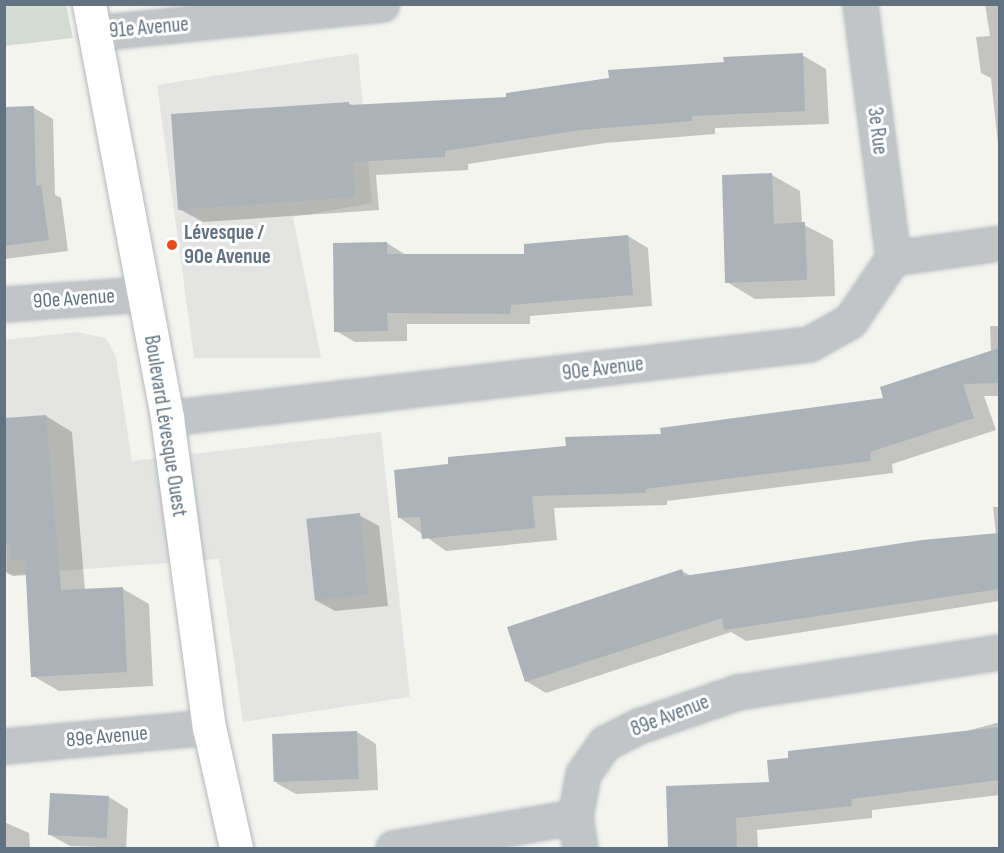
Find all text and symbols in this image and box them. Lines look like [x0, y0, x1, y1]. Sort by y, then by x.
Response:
street label: 91e Avenue [108, 12, 190, 44]
street label: 3e Rue [862, 106, 892, 156]
place label: Lévesque / 90e Avenue [184, 220, 271, 270]
marker: Lévesque / 90e Avenue [165, 238, 179, 252]
street label: 90e Avenue [32, 284, 116, 314]
street label: Boulevard Lévesque Ouest [138, 334, 192, 518]
street label: 90e Avenue [561, 352, 645, 386]
street label: 89e Avenue [627, 690, 713, 742]
street label: 89e Avenue [65, 721, 149, 753]

